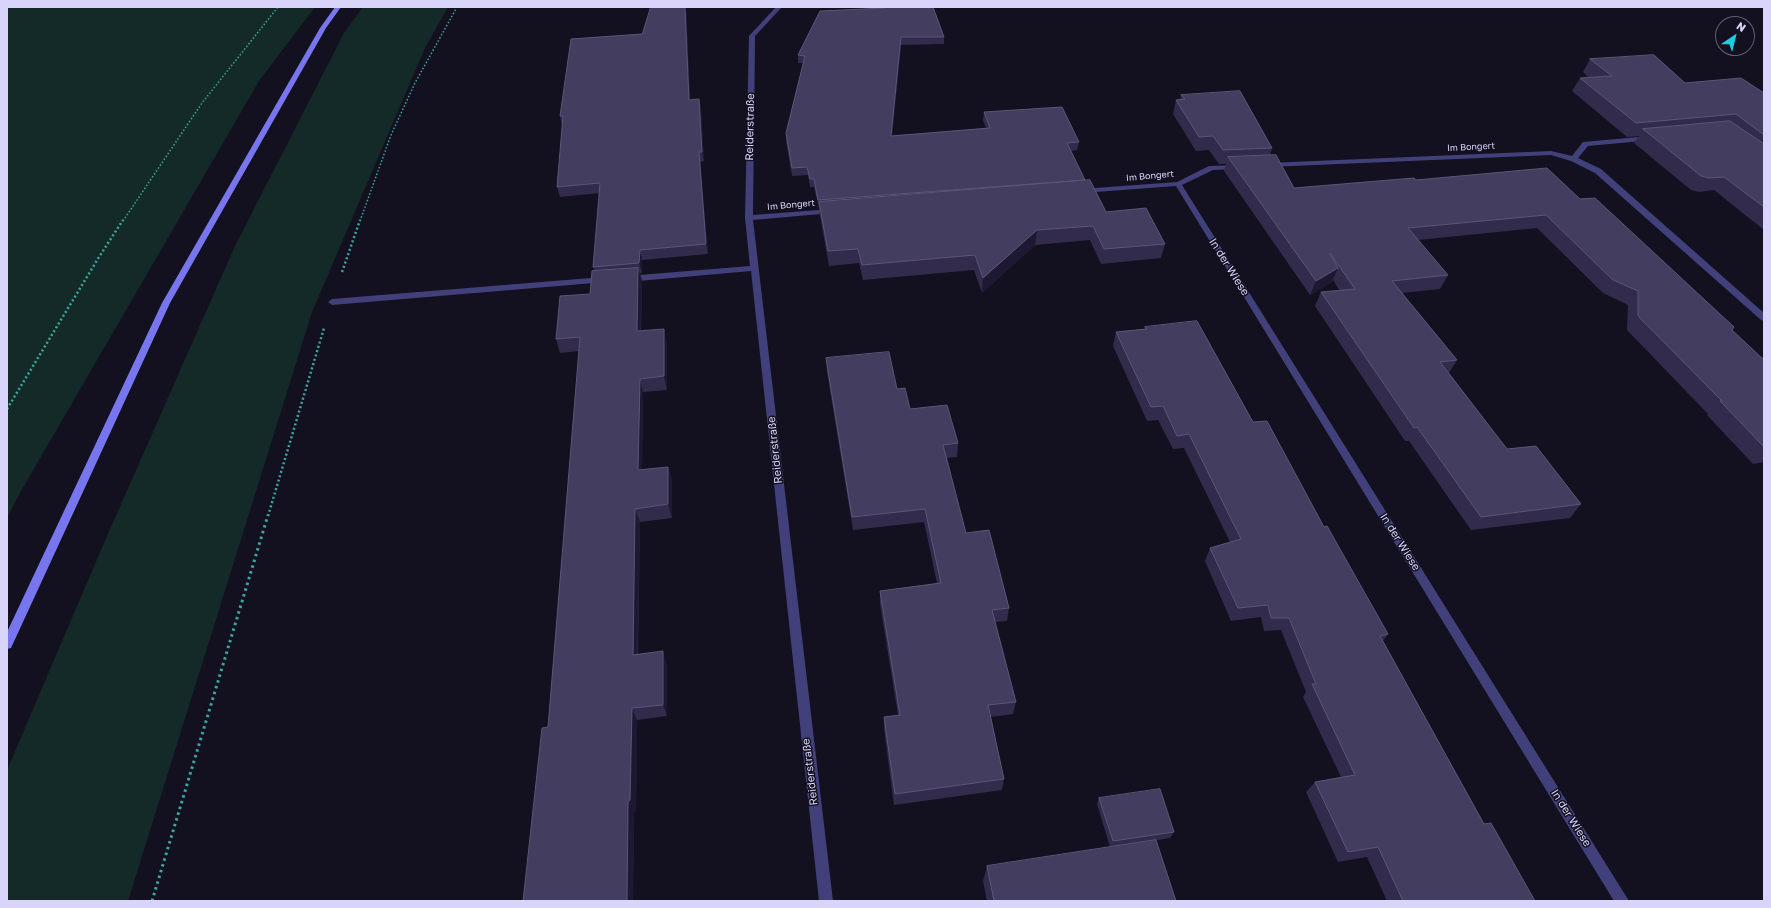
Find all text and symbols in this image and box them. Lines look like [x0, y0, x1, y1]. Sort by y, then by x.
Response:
north arrow [1715, 16, 1755, 56]
text: N [1734, 19, 1749, 34]
street label: Reiderstraße [743, 93, 757, 161]
street label: Im Bongert [1447, 140, 1495, 154]
street label: Im Bongert [1126, 169, 1174, 183]
street label: Im Bongert [767, 198, 815, 212]
street label: In der Wiese [1206, 236, 1252, 298]
street label: Reiderstraße [765, 416, 785, 484]
street label: In der Wiese [1377, 511, 1423, 573]
street label: Reiderstraße [799, 738, 821, 806]
street label: In der Wiese [1548, 787, 1594, 849]

